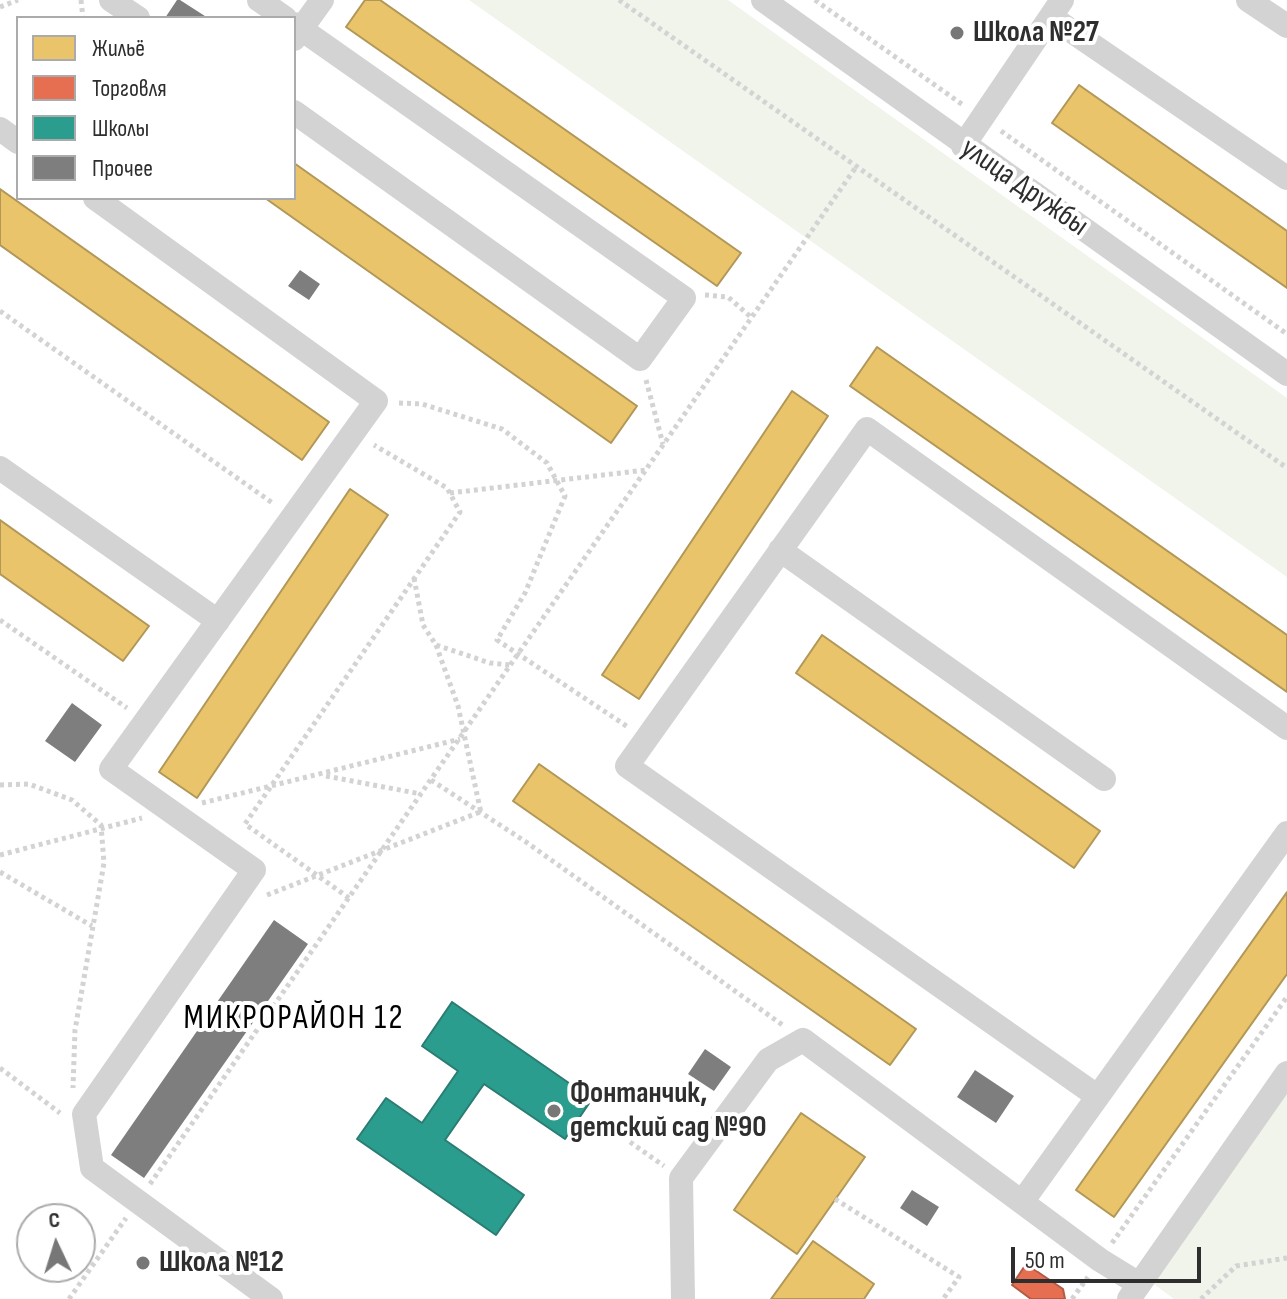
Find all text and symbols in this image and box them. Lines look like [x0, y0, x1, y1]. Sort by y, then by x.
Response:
place label: Школа №27 [973, 15, 1099, 51]
legend [16, 16, 296, 200]
marker: Школа №27 [948, 24, 966, 42]
text: Жильё [92, 34, 145, 63]
text: Торговля [92, 74, 167, 103]
text: Школы [92, 114, 149, 143]
street label: улица Дружбы [953, 131, 1095, 245]
text: Прочее [92, 154, 153, 183]
district label: МИКРОРАЙОН 12 [184, 999, 404, 1039]
place label: Фонтанчик, детский сад №90 [570, 1076, 766, 1146]
marker: Фонтанчик, детский сад №90 [545, 1102, 563, 1120]
north arrow [16, 1203, 96, 1283]
text: С [48, 1207, 61, 1234]
scale bar [1015, 1231, 1205, 1281]
place label: Школа №12 [159, 1245, 284, 1281]
text: 50 m [1025, 1246, 1065, 1275]
marker: Школа №12 [134, 1254, 152, 1272]

